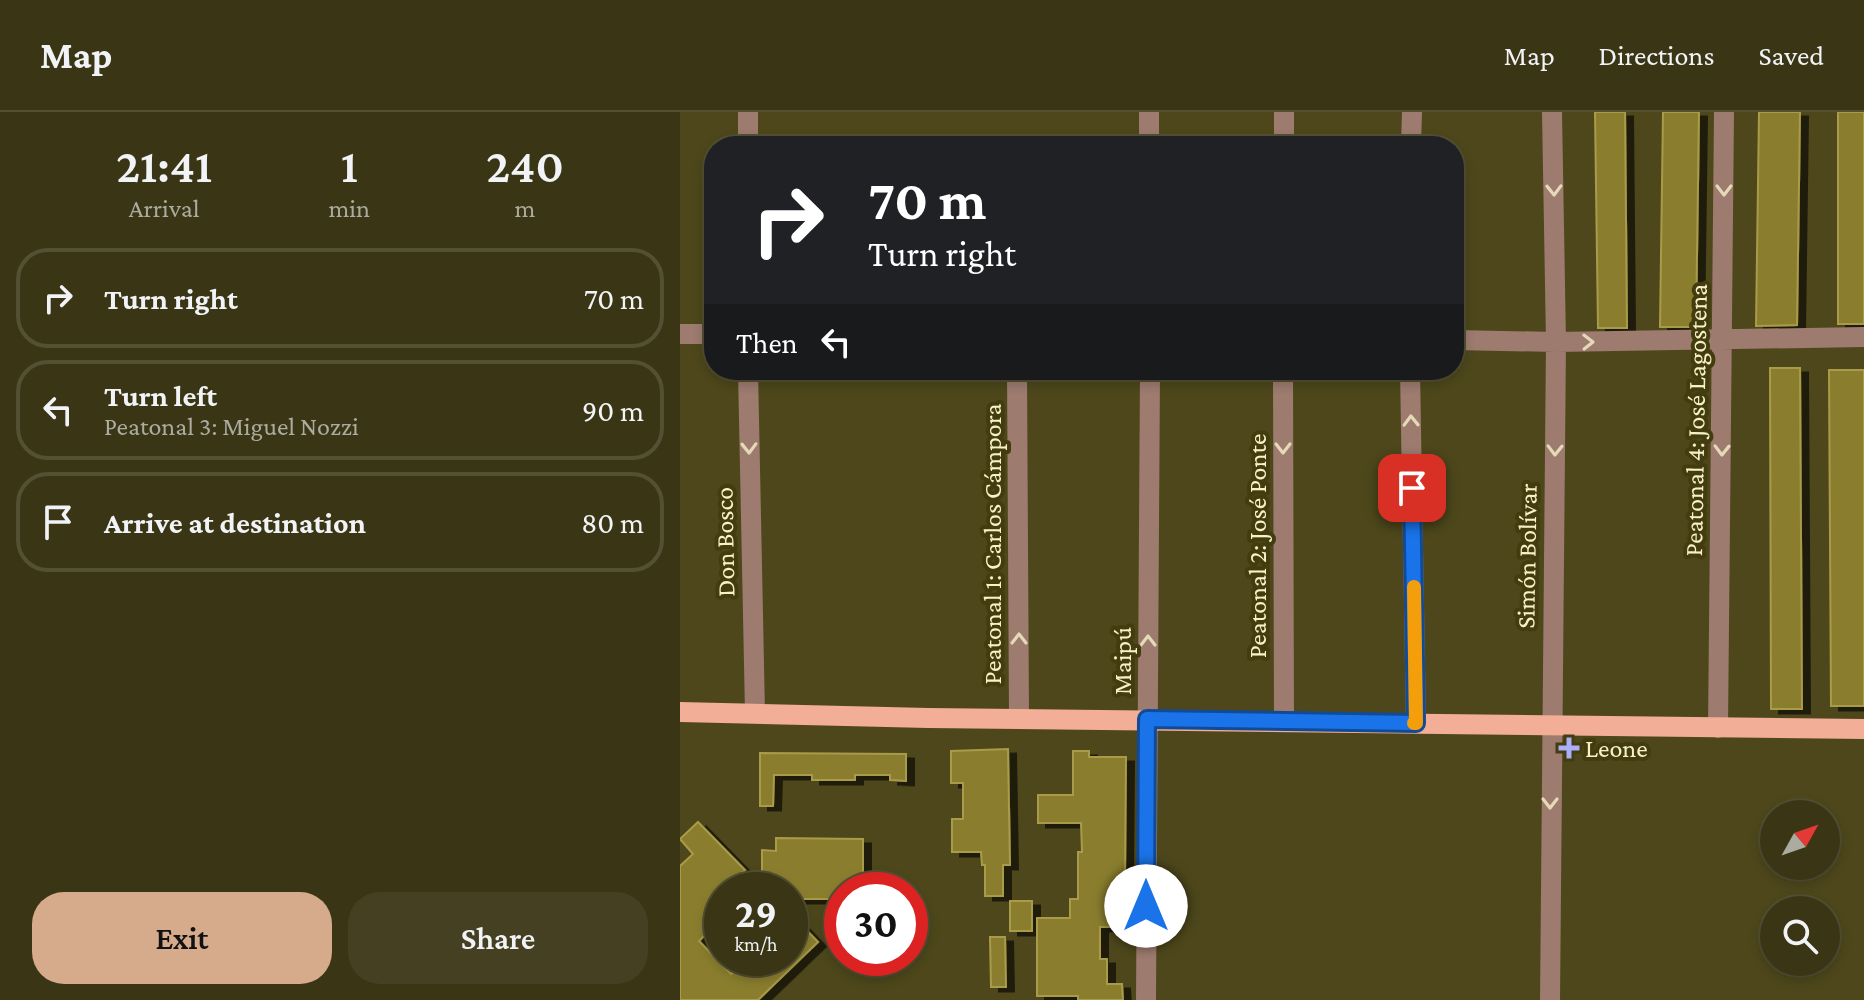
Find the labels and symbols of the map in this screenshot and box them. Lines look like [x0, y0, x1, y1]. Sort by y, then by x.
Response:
one-way arrow [1545, 184, 1562, 197]
one-way arrow [1715, 184, 1733, 197]
street label: Peatonal 4: José Lagostena [1679, 283, 1713, 557]
one-way arrow [1582, 333, 1595, 350]
street label: Peatonal 1: Carlos Cámpora [978, 403, 1007, 685]
one-way arrow [1402, 414, 1420, 427]
street label: Peatonal 2: José Ponte [1243, 434, 1272, 658]
one-way arrow [740, 442, 758, 455]
one-way arrow [1274, 442, 1292, 455]
one-way arrow [1546, 444, 1563, 457]
one-way arrow [1713, 444, 1730, 457]
pin [1378, 454, 1446, 522]
street label: Simón Bolívar [1511, 483, 1543, 629]
street label: Don Bosco [710, 487, 740, 597]
street label: Maipú [1108, 627, 1137, 695]
one-way arrow [1010, 632, 1027, 645]
one-way arrow [1139, 634, 1157, 647]
place label: Leone [1585, 734, 1648, 763]
marker: Leone [1560, 739, 1578, 757]
one-way arrow [1542, 797, 1559, 810]
north arrow [1760, 800, 1840, 880]
position arrow [1104, 864, 1188, 948]
speed limit sign: 30 [824, 872, 928, 976]

